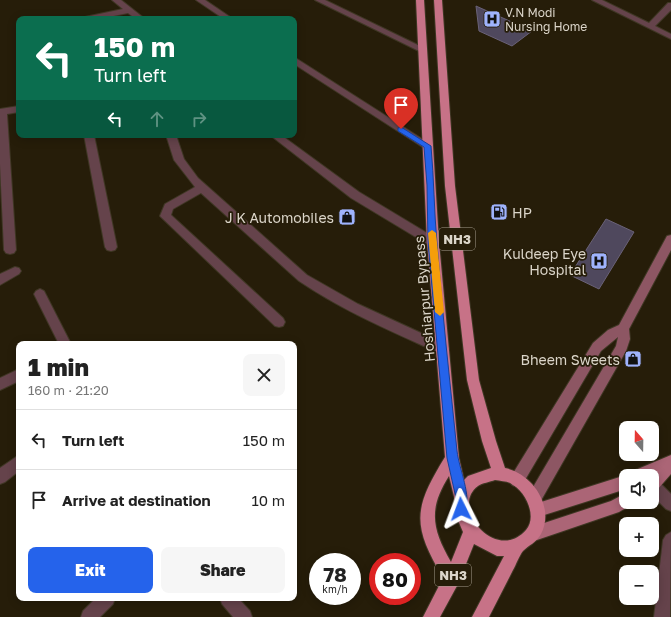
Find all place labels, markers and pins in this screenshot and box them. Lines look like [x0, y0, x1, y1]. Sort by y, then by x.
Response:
place label: V.N Modi Nursing Home [505, 5, 587, 34]
hospital icon: V.N Modi Nursing Home [482, 9, 502, 29]
pin [384, 88, 418, 129]
fuel station icon: HP [489, 202, 509, 222]
place label: HP [512, 204, 532, 221]
shop icon: J K Automobiles [337, 207, 357, 227]
place label: J K Automobiles [225, 209, 334, 226]
place label: Kuldeep Eye Hospital [503, 245, 586, 278]
hospital icon: Kuldeep Eye Hospital [589, 251, 609, 271]
shop icon: Bheem Sweets [623, 349, 643, 369]
place label: Bheem Sweets [521, 351, 620, 368]

